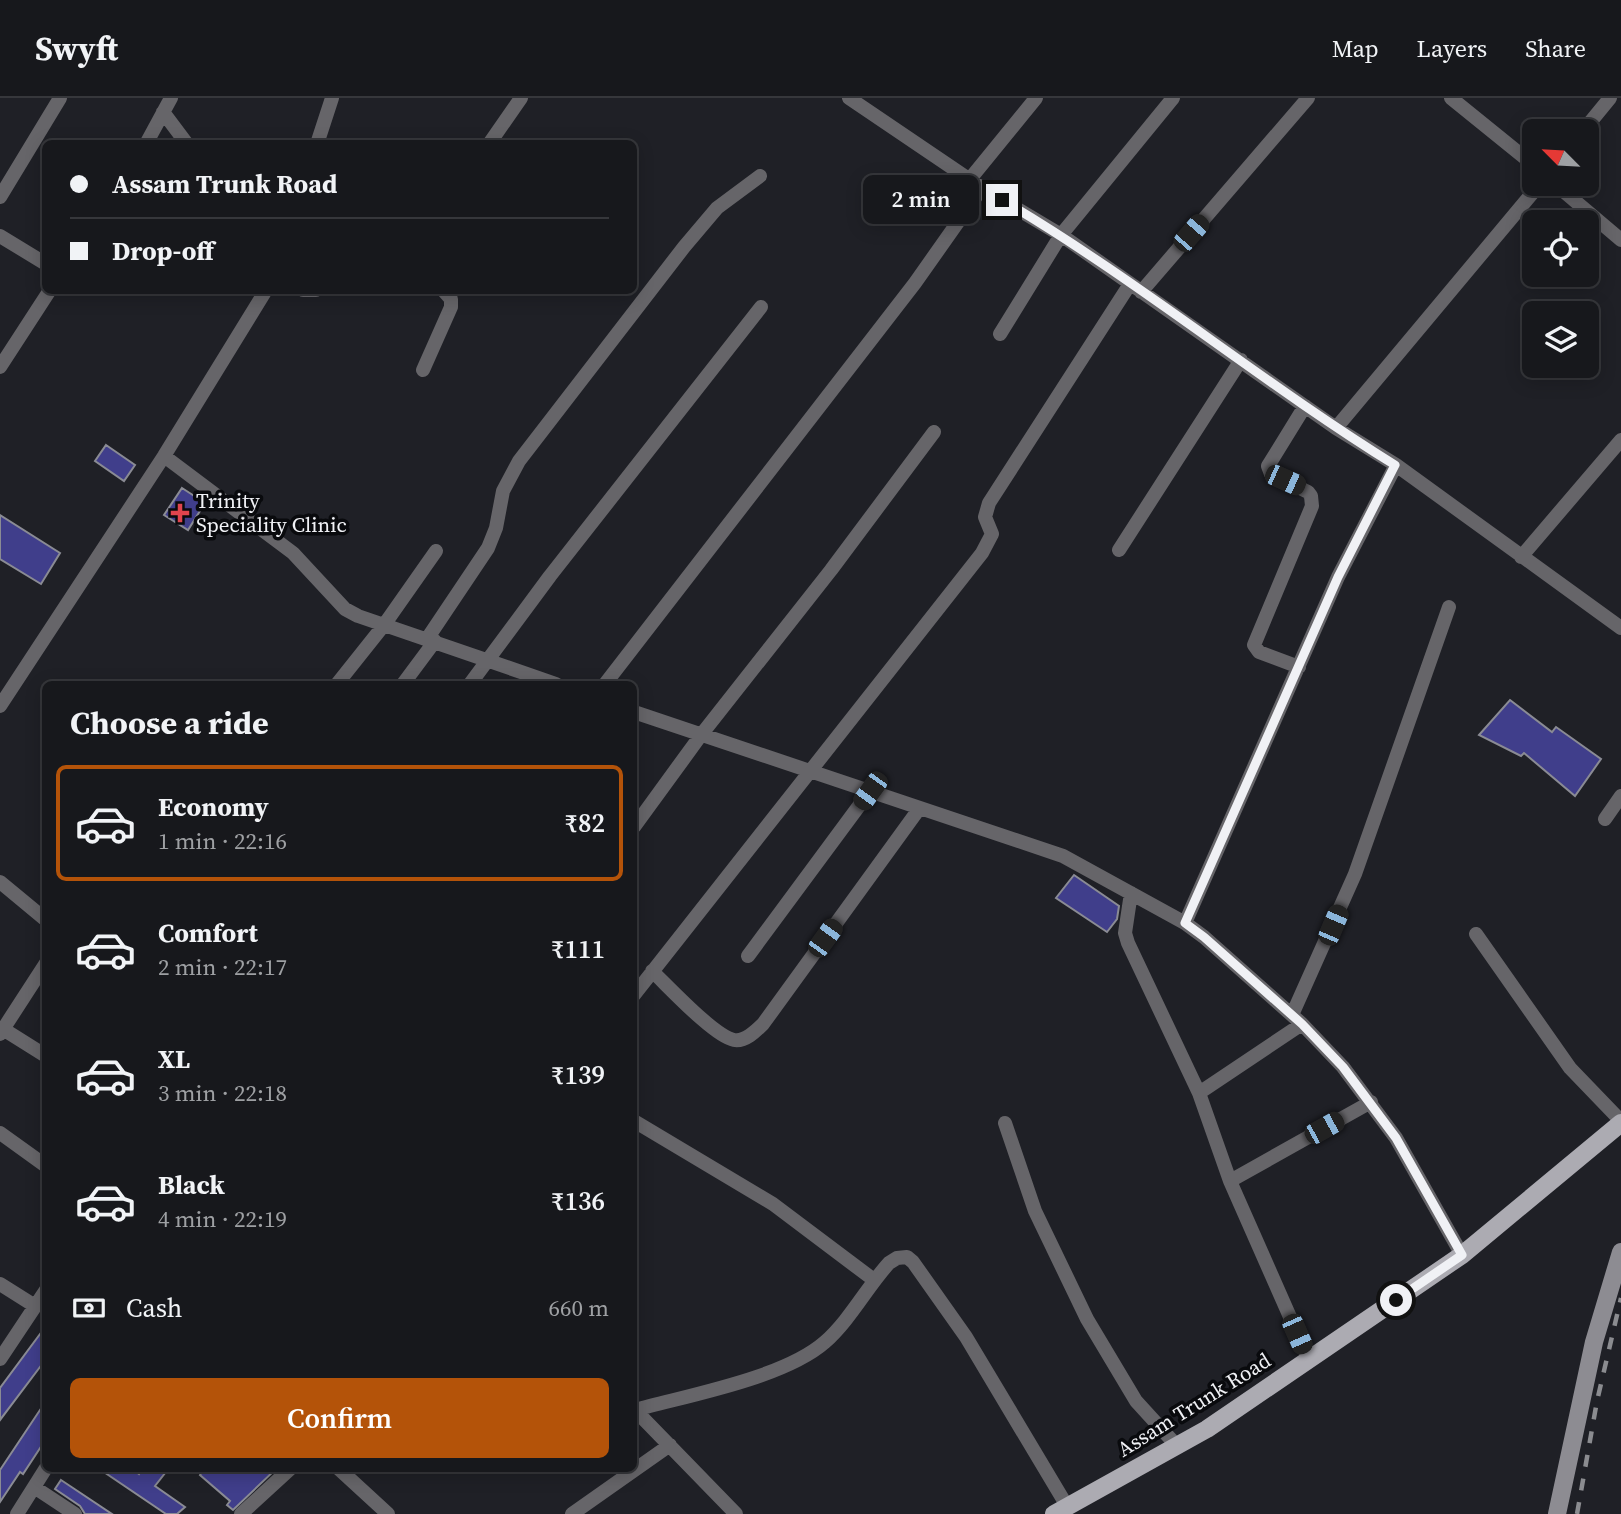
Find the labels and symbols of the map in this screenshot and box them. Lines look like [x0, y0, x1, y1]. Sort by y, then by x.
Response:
north arrow [1522, 119, 1600, 196]
callout: 2 min [862, 176, 978, 224]
route end [986, 184, 1018, 216]
car [1170, 210, 1213, 256]
car [1262, 462, 1309, 498]
place label: Trinity Speciality Clinic [196, 486, 347, 539]
marker: Trinity Speciality Clinic [170, 503, 190, 523]
car [850, 768, 891, 814]
car [1316, 902, 1351, 948]
car [805, 915, 846, 961]
car [1301, 1109, 1348, 1147]
route start [1380, 1284, 1412, 1316]
car [1279, 1311, 1316, 1357]
street label: Assam Trunk Road [1111, 1346, 1276, 1464]

